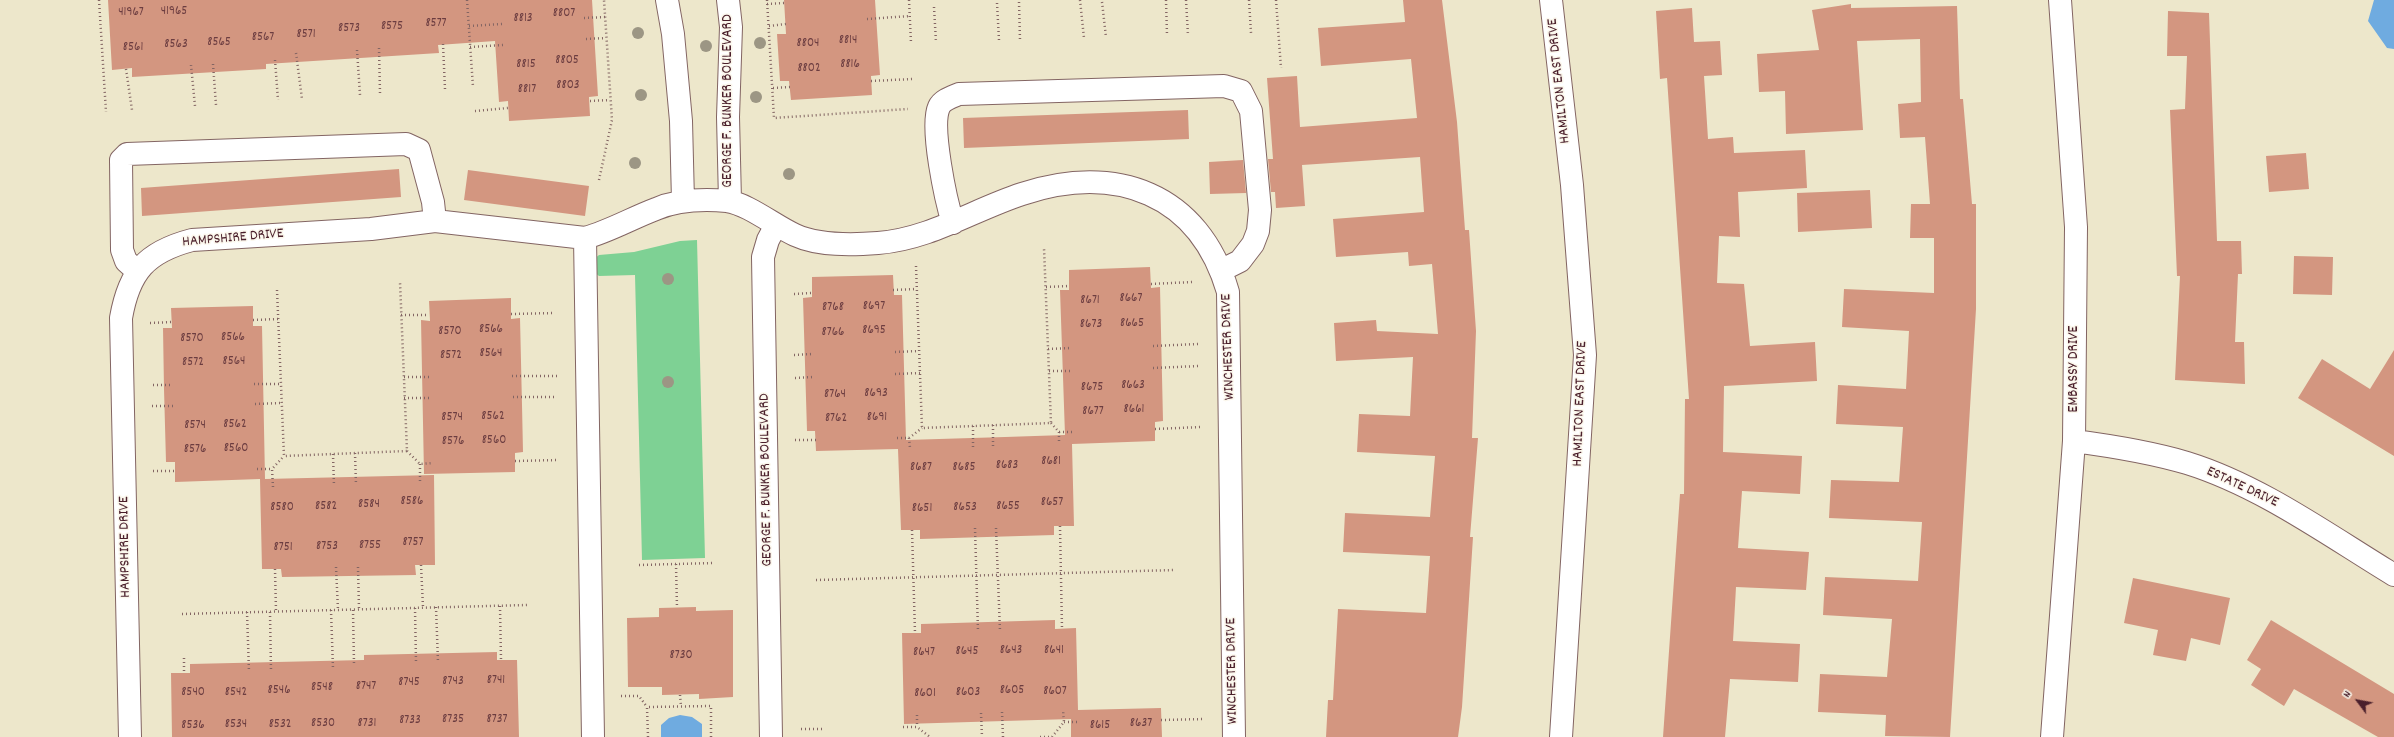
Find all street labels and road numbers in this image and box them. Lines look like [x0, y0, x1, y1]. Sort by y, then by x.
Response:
street label: GEORGE F. BUNKER BOULEVARD [720, 14, 738, 188]
street label: HAMILTON EAST DRIVE [1544, 18, 1576, 144]
street label: HAMPSHIRE DRIVE [182, 226, 284, 252]
street label: WINCHESTER DRIVE [1218, 293, 1240, 401]
street label: EMBASSY DRIVE [2066, 326, 2084, 412]
street label: HAMILTON EAST DRIVE [1570, 341, 1592, 467]
street label: GEORGE F. BUNKER BOULEVARD [756, 393, 778, 567]
street label: ESTATE DRIVE [2203, 463, 2281, 513]
street label: HAMPSHIRE DRIVE [116, 496, 136, 598]
street label: WINCHESTER DRIVE [1223, 618, 1243, 724]

